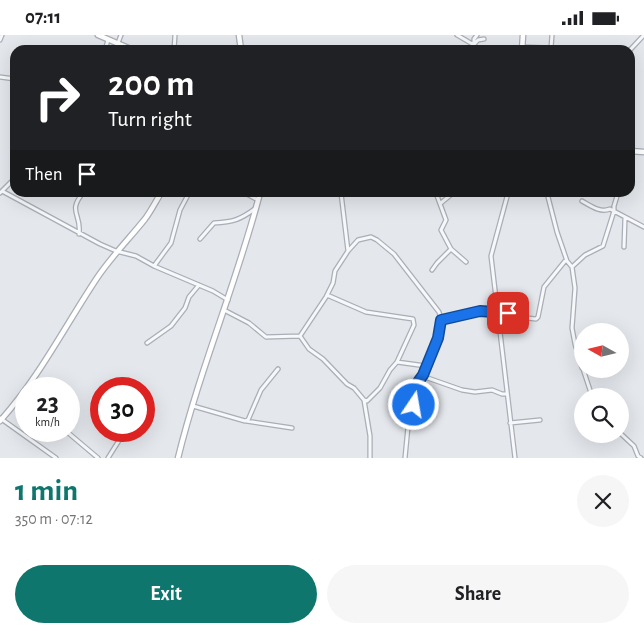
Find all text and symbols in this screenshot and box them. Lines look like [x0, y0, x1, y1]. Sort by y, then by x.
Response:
text: 07:11 [25, 8, 61, 27]
icon: right [25, 65, 90, 130]
text: 200 m [108, 67, 195, 102]
text: Turn right [108, 108, 192, 130]
icon: arrive [73, 160, 101, 188]
text: Then [25, 165, 63, 184]
pin [487, 292, 529, 334]
icon: arrive [494, 299, 522, 327]
north arrow [574, 323, 629, 377]
map controls [574, 323, 629, 443]
speed limit sign: 30 [90, 377, 155, 442]
position arrow [387, 378, 439, 430]
button: search [574, 388, 629, 443]
text: 23 [36, 391, 59, 416]
text: km/h [35, 416, 60, 428]
button: close [577, 475, 629, 527]
text: 1 min [15, 476, 78, 506]
text: 350 m · 07:12 [15, 511, 93, 527]
button: Exit [15, 565, 317, 623]
button: Share [327, 565, 629, 623]

